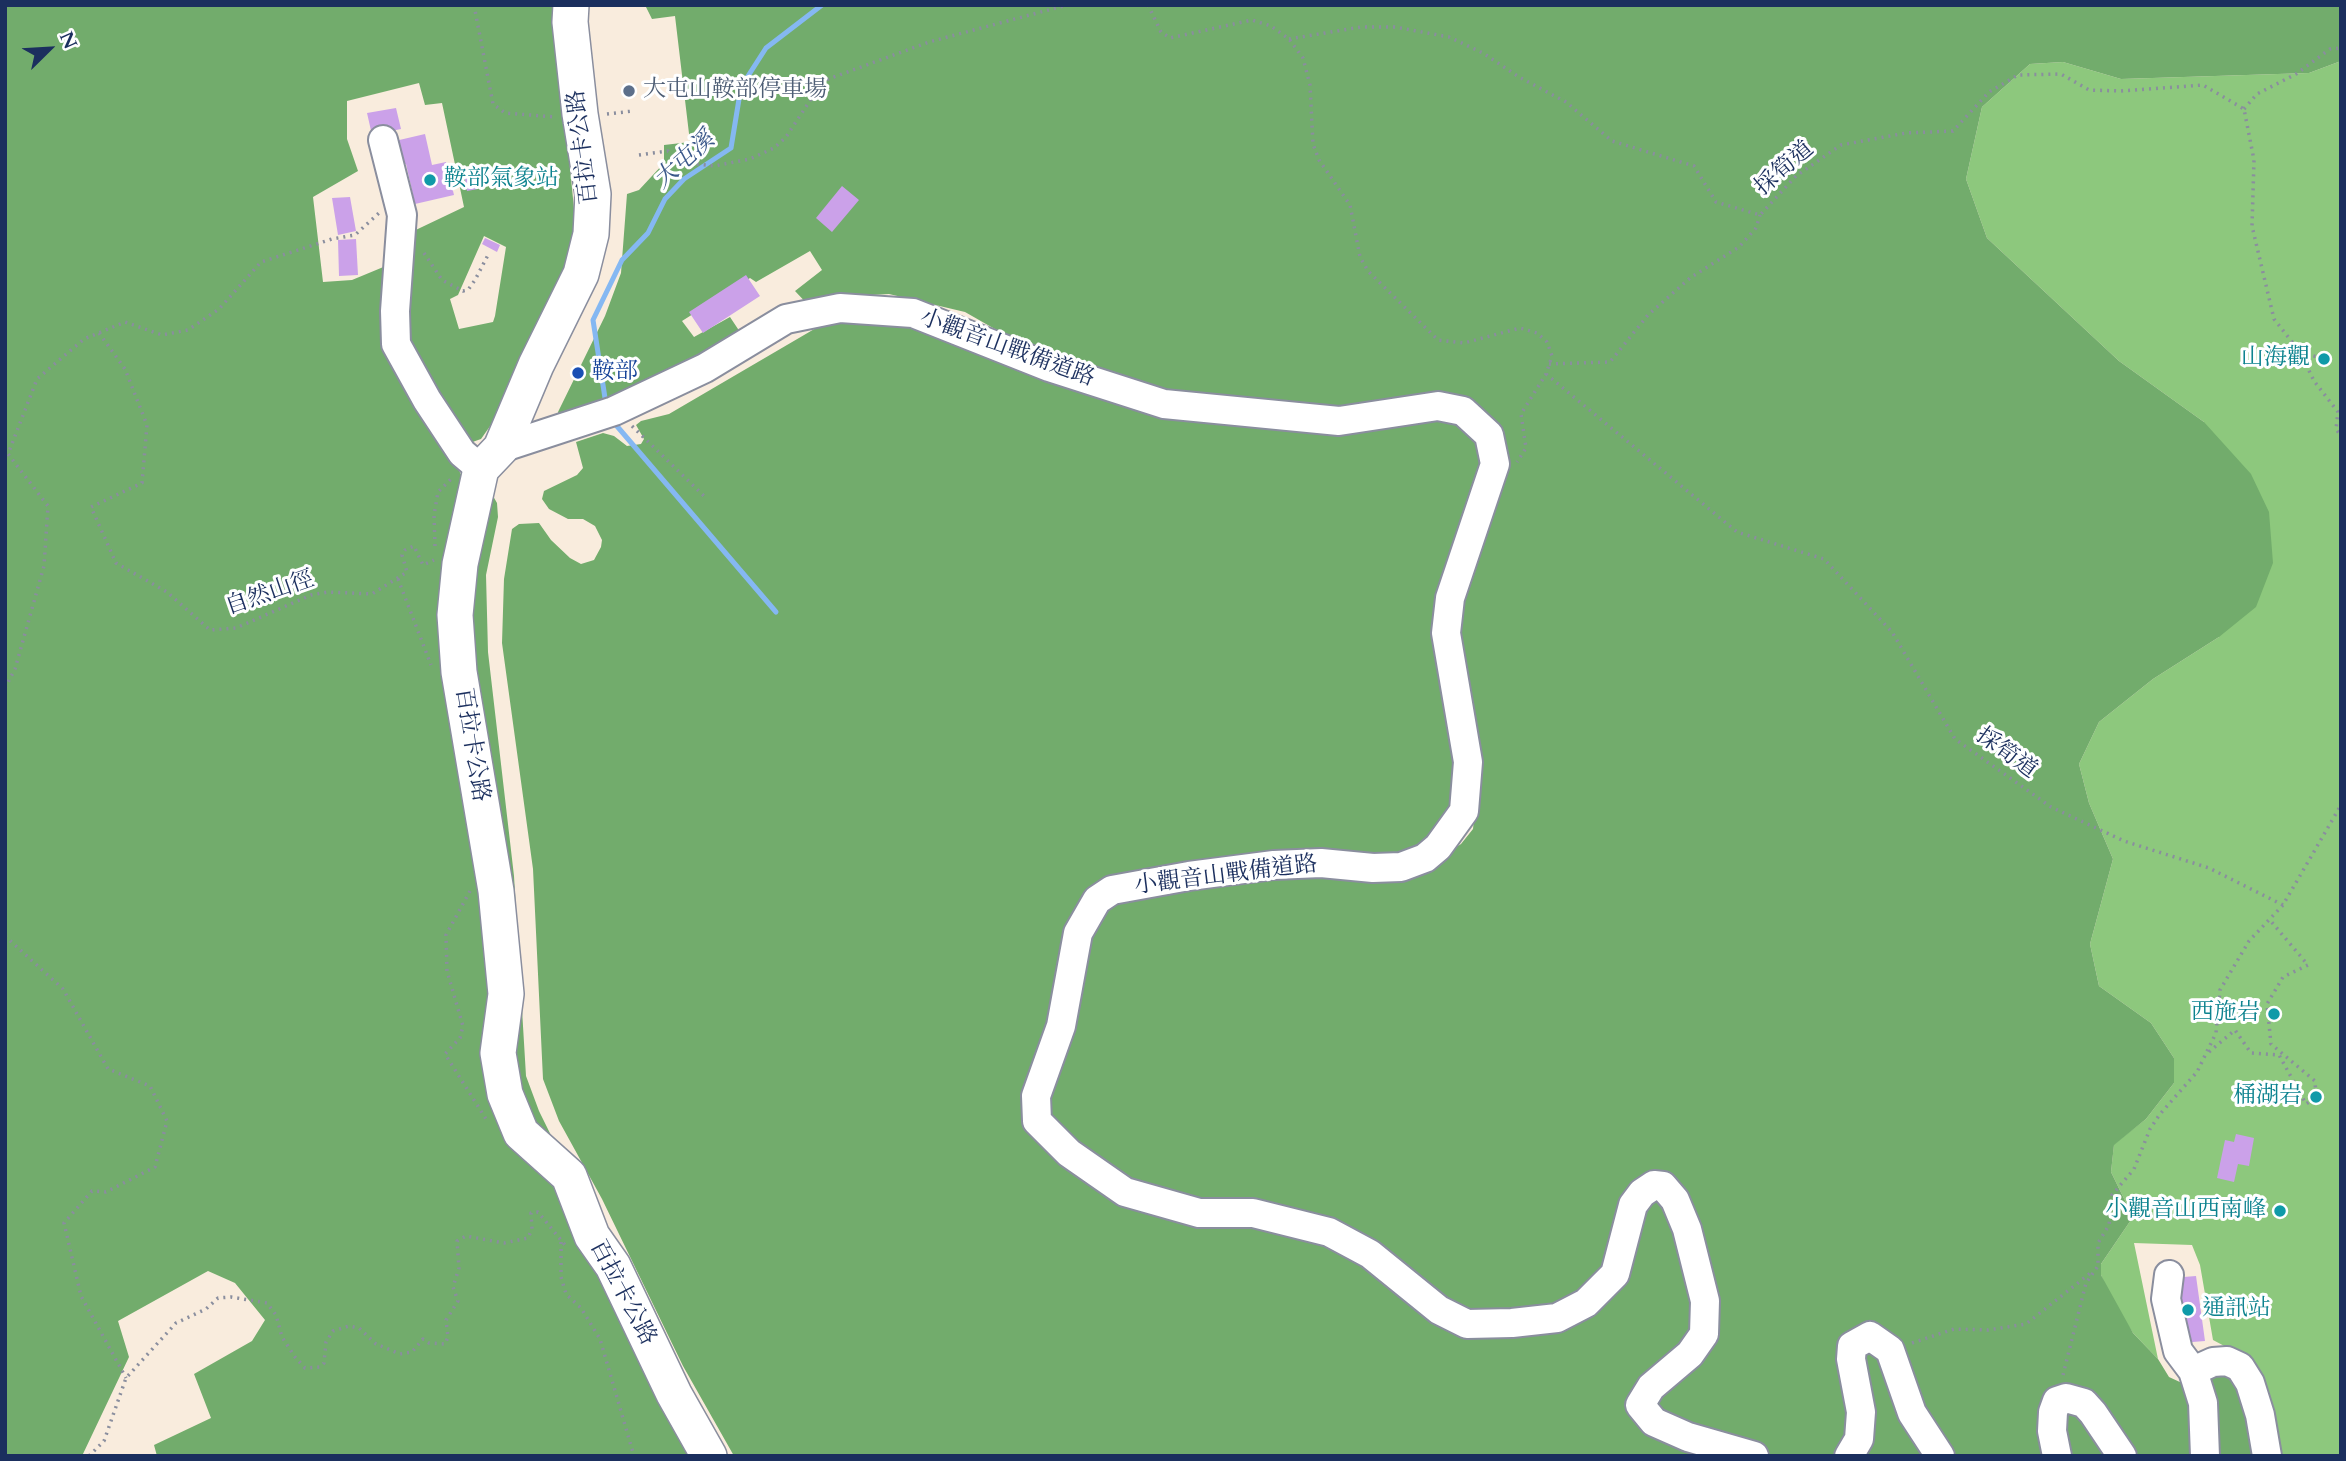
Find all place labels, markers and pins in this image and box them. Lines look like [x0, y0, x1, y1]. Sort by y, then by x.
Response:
place label: 大屯山鞍部停車場 [643, 77, 827, 105]
marker: 大屯山鞍部停車場 [621, 83, 637, 99]
place label: 鞍部氣象站 [444, 166, 559, 194]
marker: 鞍部氣象站 [422, 172, 438, 188]
place label: 山海觀 [2241, 345, 2310, 373]
marker: 山海觀 [2316, 351, 2332, 367]
place label: 鞍部 [592, 359, 638, 387]
marker: 鞍部 [570, 365, 586, 381]
place label: 西施岩 [2191, 1000, 2260, 1028]
marker: 西施岩 [2266, 1006, 2282, 1022]
place label: 桶湖岩 [2233, 1083, 2302, 1111]
marker: 桶湖岩 [2308, 1089, 2324, 1105]
place label: 小觀音山西南峰 [2105, 1197, 2266, 1225]
marker: 小觀音山西南峰 [2272, 1203, 2288, 1219]
place label: 通訊站 [2202, 1296, 2271, 1324]
marker: 通訊站 [2180, 1302, 2196, 1318]

